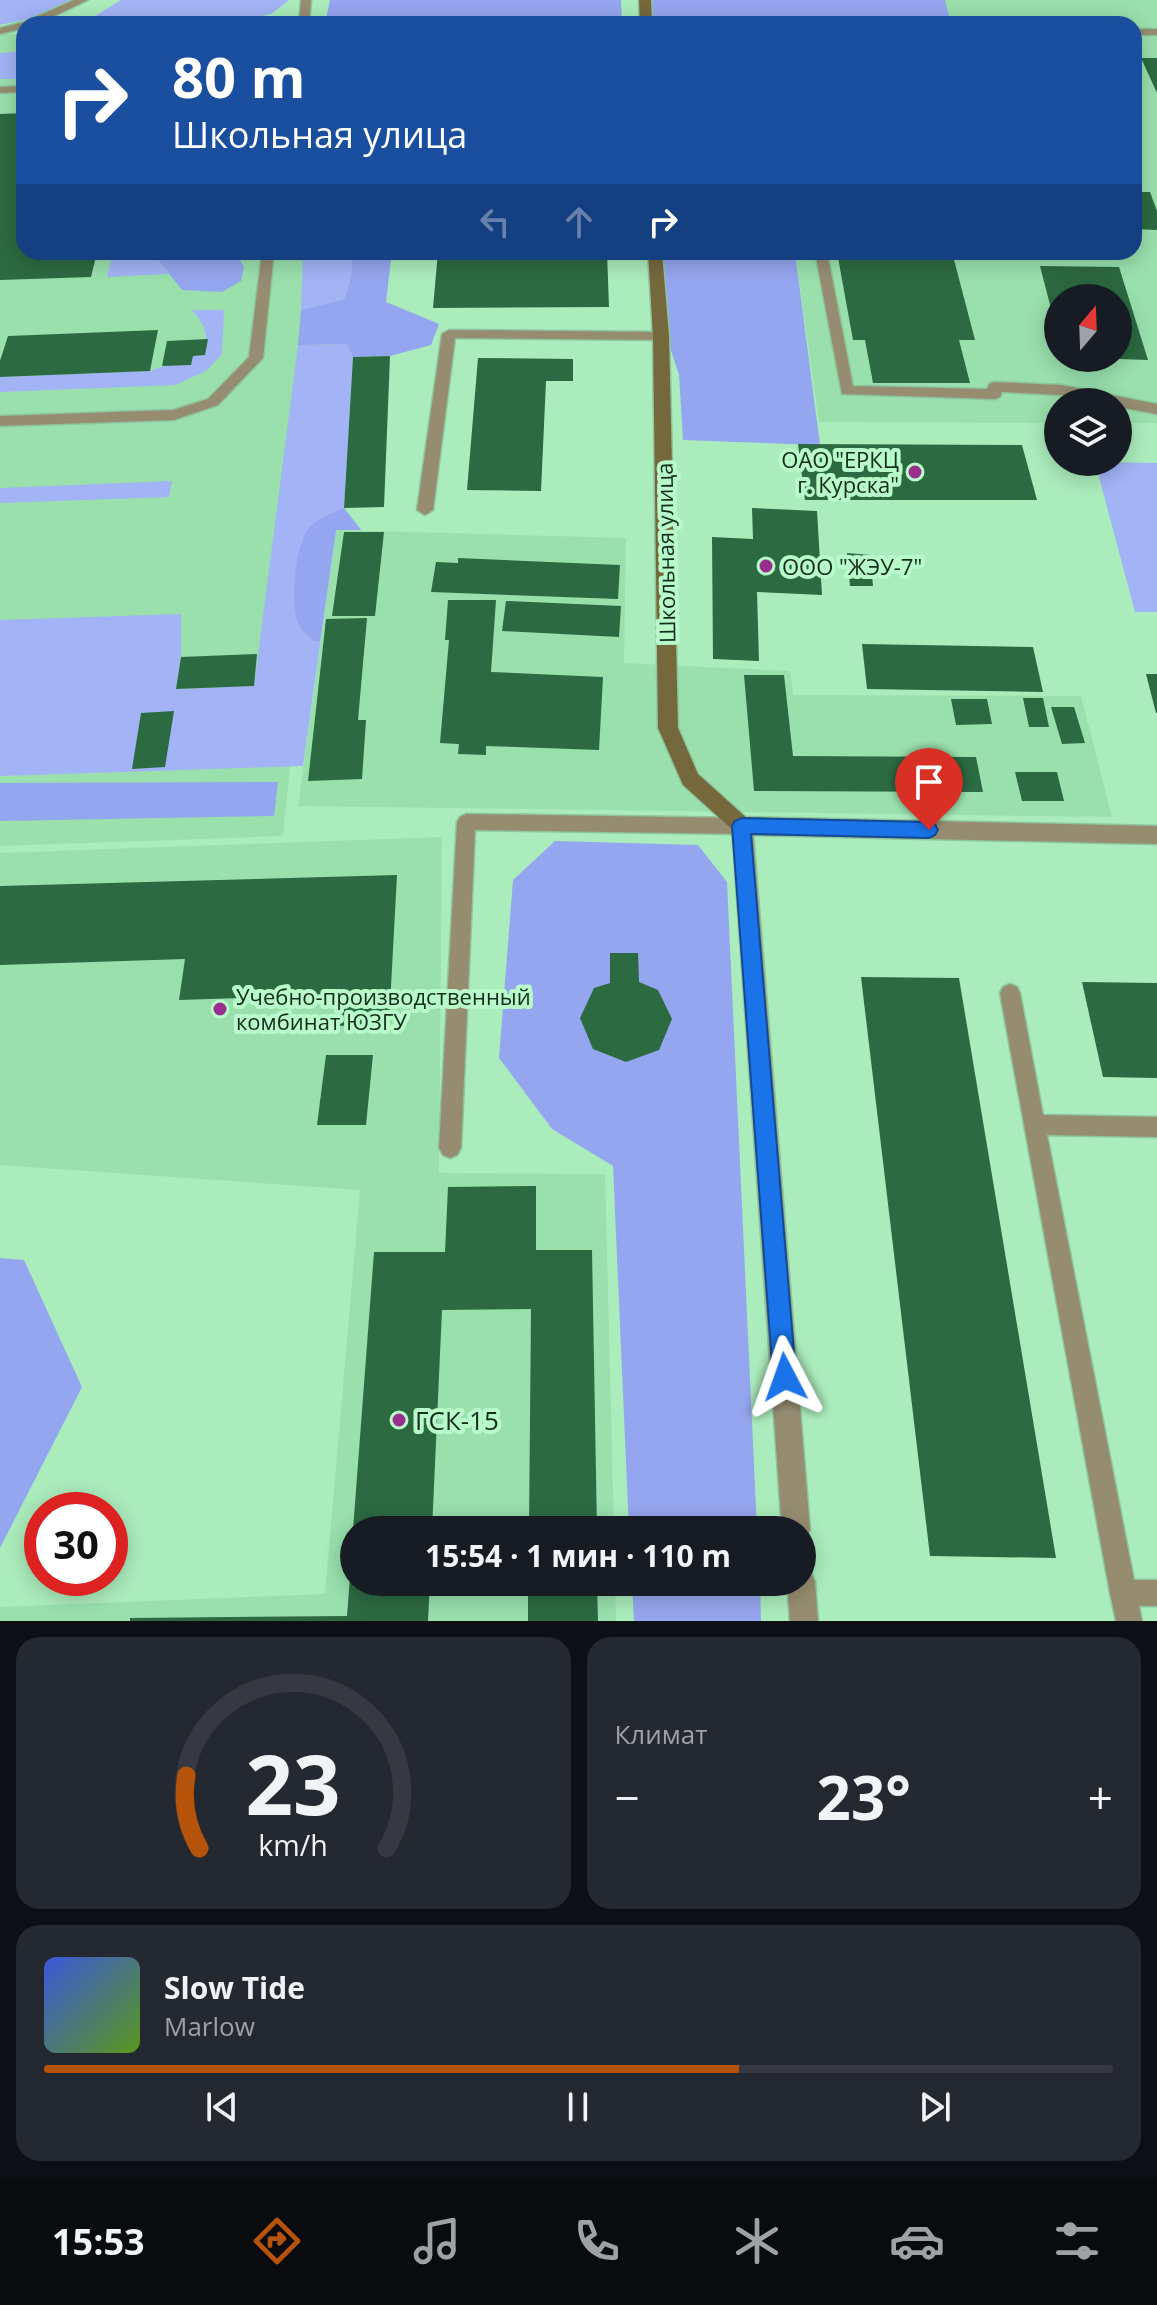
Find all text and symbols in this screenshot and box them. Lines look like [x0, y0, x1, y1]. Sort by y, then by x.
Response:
text: 80 m [172, 38, 306, 114]
icon: right [40, 48, 144, 152]
text: Школьная улица [172, 110, 467, 159]
icon: left [473, 200, 517, 244]
icon: ahead [557, 200, 601, 244]
icon: right [641, 200, 685, 244]
north arrow [1044, 284, 1132, 372]
map controls [1044, 284, 1132, 476]
button: layers [1044, 388, 1132, 476]
place label: ОАО "ЕРКЦ г. Курска" [781, 444, 899, 499]
street label: Школьная улица [648, 462, 682, 644]
marker: ОАО "ЕРКЦ г. Курска" [906, 463, 924, 481]
place label: ООО "ЖЭУ-7" [782, 551, 922, 581]
marker: ООО "ЖЭУ-7" [757, 557, 775, 575]
pin [895, 748, 963, 830]
icon: arrive [907, 760, 951, 804]
place label: Учебно-производственный комбинат ЮЗГУ [236, 981, 531, 1036]
marker: Учебно-производственный комбинат ЮЗГУ [211, 1000, 229, 1018]
position arrow [743, 1335, 827, 1419]
place label: ГСК-15 [415, 1402, 499, 1438]
marker: ГСК-15 [390, 1411, 408, 1429]
speed limit sign: 30 [24, 1492, 128, 1596]
text: 15:54 · 1 мин · 110 m [425, 1535, 731, 1576]
text: Климат [615, 1716, 708, 1752]
text: 23 [246, 1726, 341, 1839]
text: 23° [817, 1756, 911, 1838]
text: − [615, 1767, 640, 1827]
text: + [1088, 1767, 1113, 1827]
text: km/h [259, 1825, 328, 1864]
text: Slow Tide [164, 1967, 305, 2008]
text: Marlow [164, 2008, 255, 2044]
icon: previous [200, 2085, 244, 2129]
icon: pause [556, 2085, 600, 2129]
icon: next [913, 2085, 957, 2129]
icon: directions [249, 2213, 305, 2269]
icon: music [409, 2213, 465, 2269]
icon: phone [569, 2213, 625, 2269]
icon: climate [729, 2213, 785, 2269]
icon: car [889, 2213, 945, 2269]
icon: filters [1049, 2213, 1105, 2269]
text: 15:53 [52, 2217, 145, 2266]

